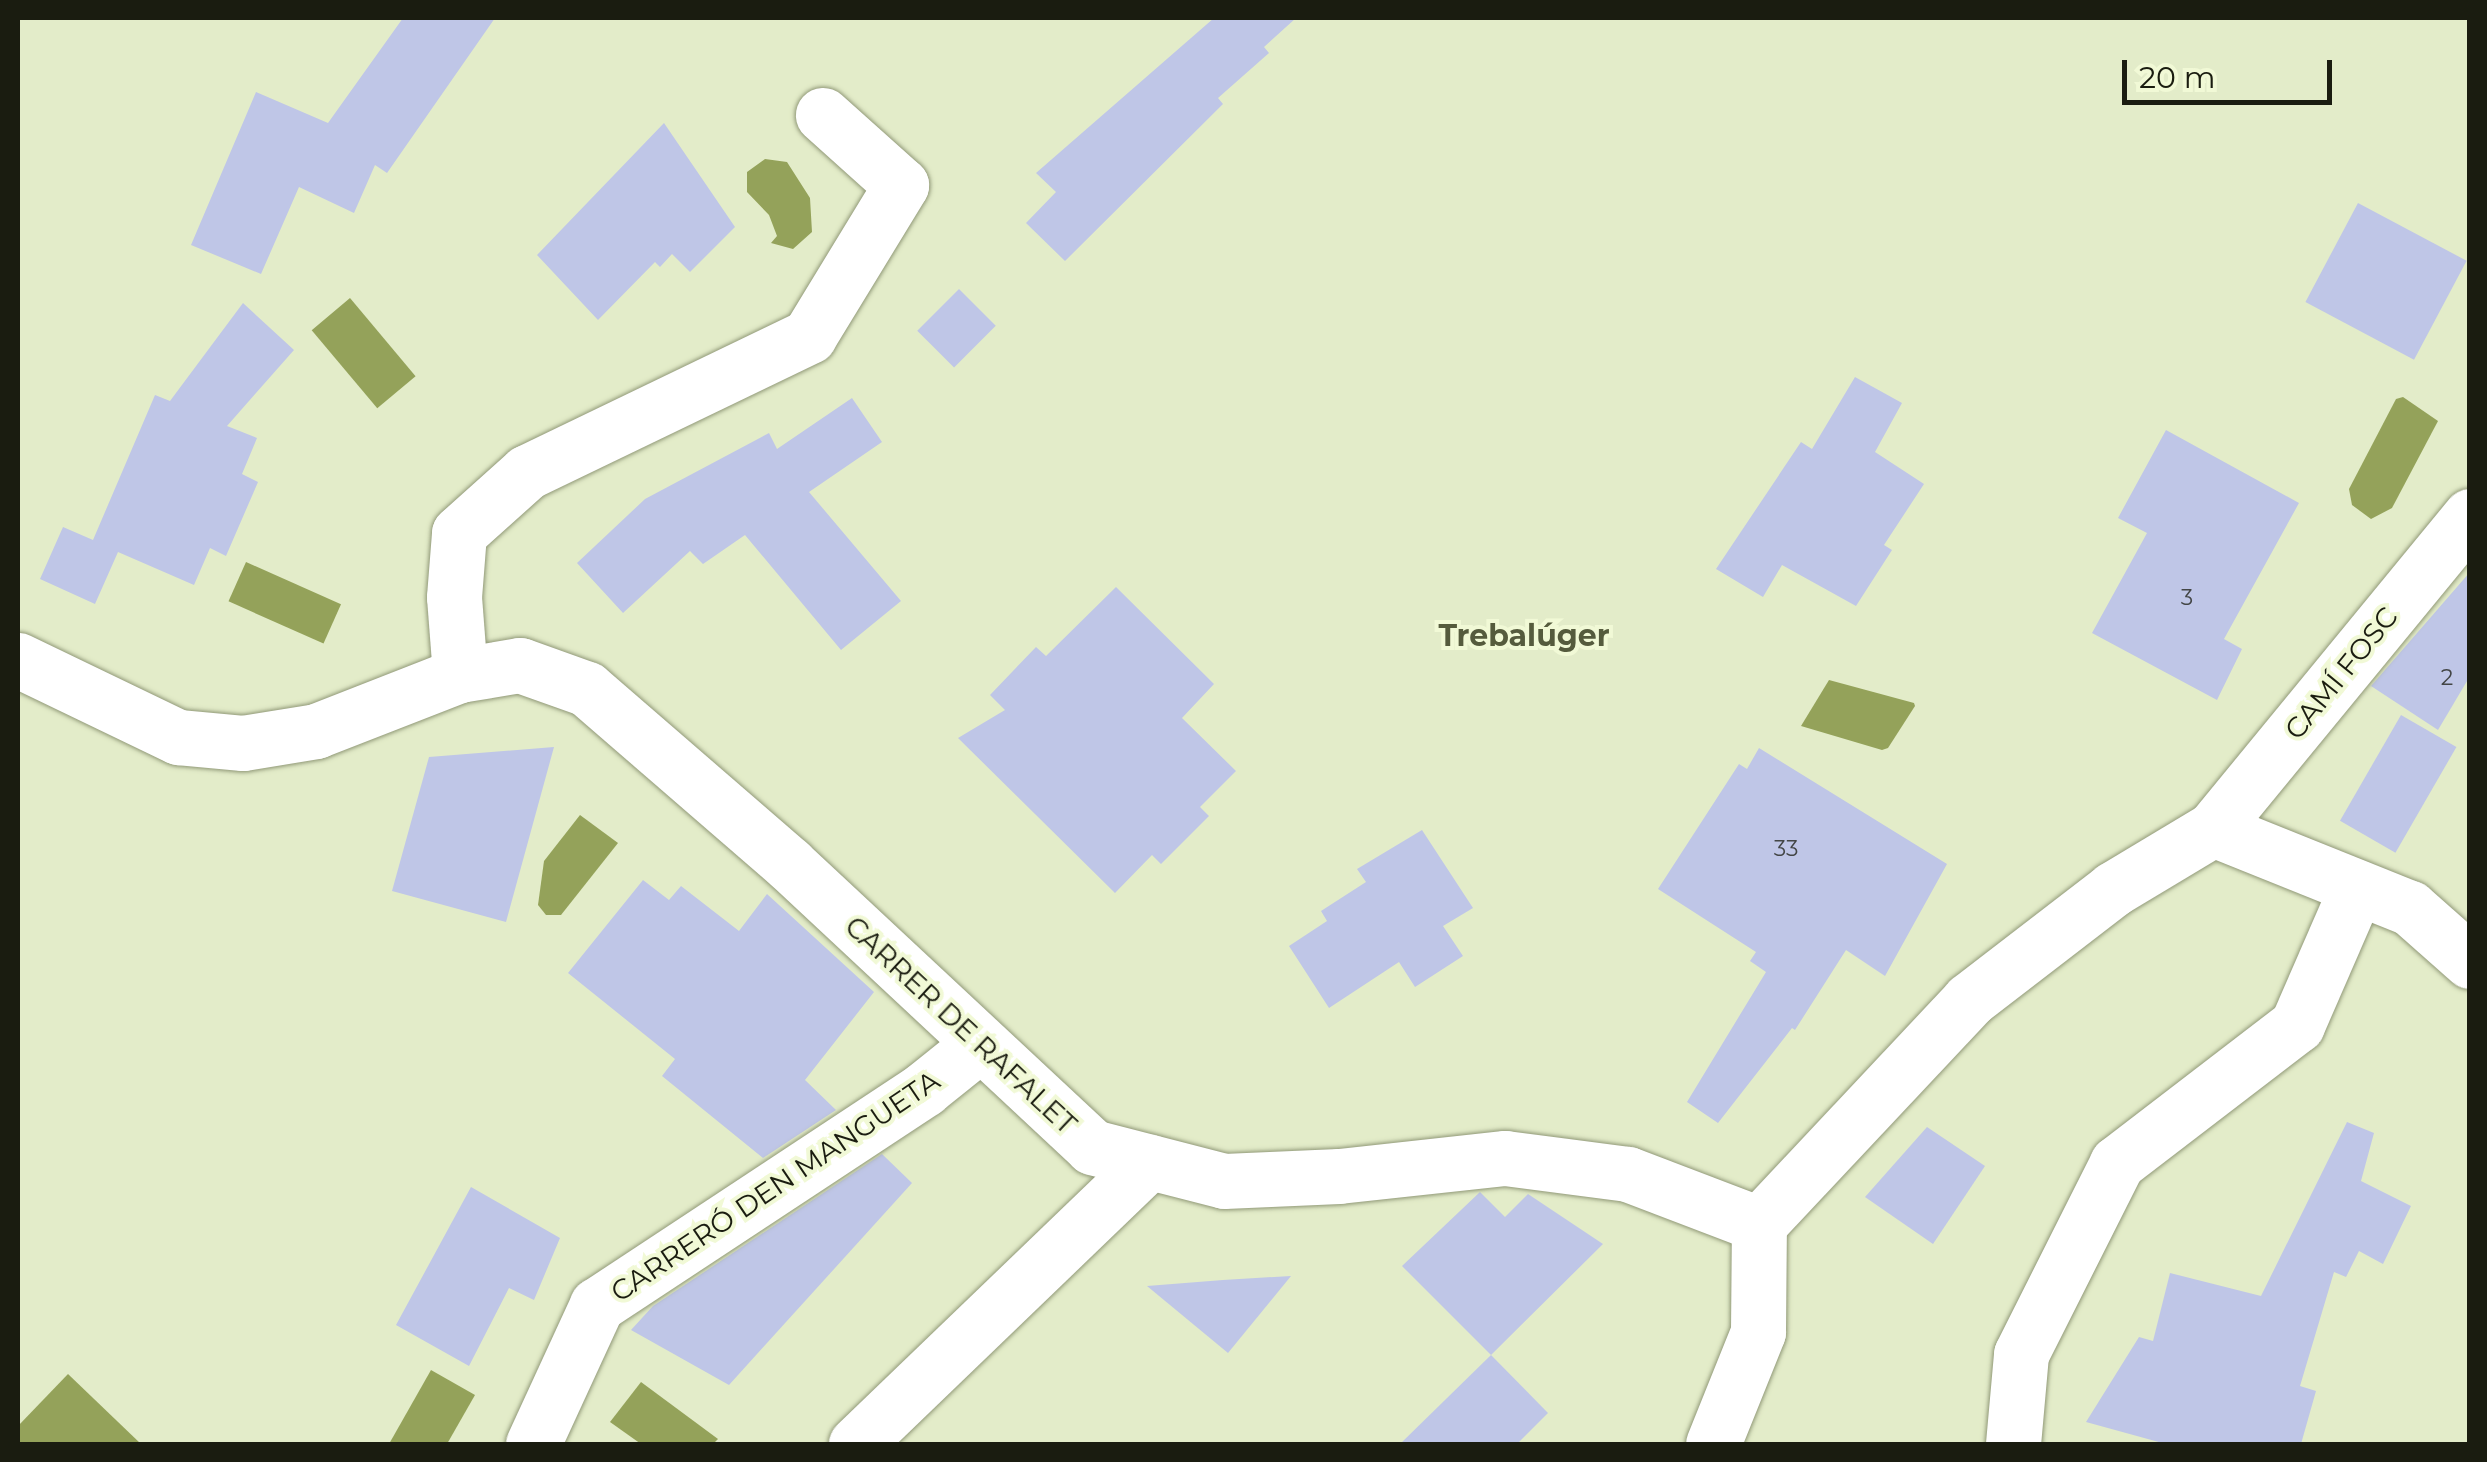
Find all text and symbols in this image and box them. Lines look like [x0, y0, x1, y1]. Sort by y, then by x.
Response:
scale bar [2127, 40, 2337, 102]
text: 20 m [2139, 59, 2216, 96]
house number: 3 [2181, 585, 2193, 611]
street label: CAMÍ FOSC [2278, 600, 2404, 746]
district label: Trebalúger [1438, 618, 1610, 654]
house number: 2 [2441, 665, 2453, 691]
house number: 33 [1774, 836, 1798, 862]
street label: CARRER DE RAFALET [838, 909, 1084, 1141]
street label: CARRERÓ DEN MANGUETA [604, 1063, 946, 1309]

